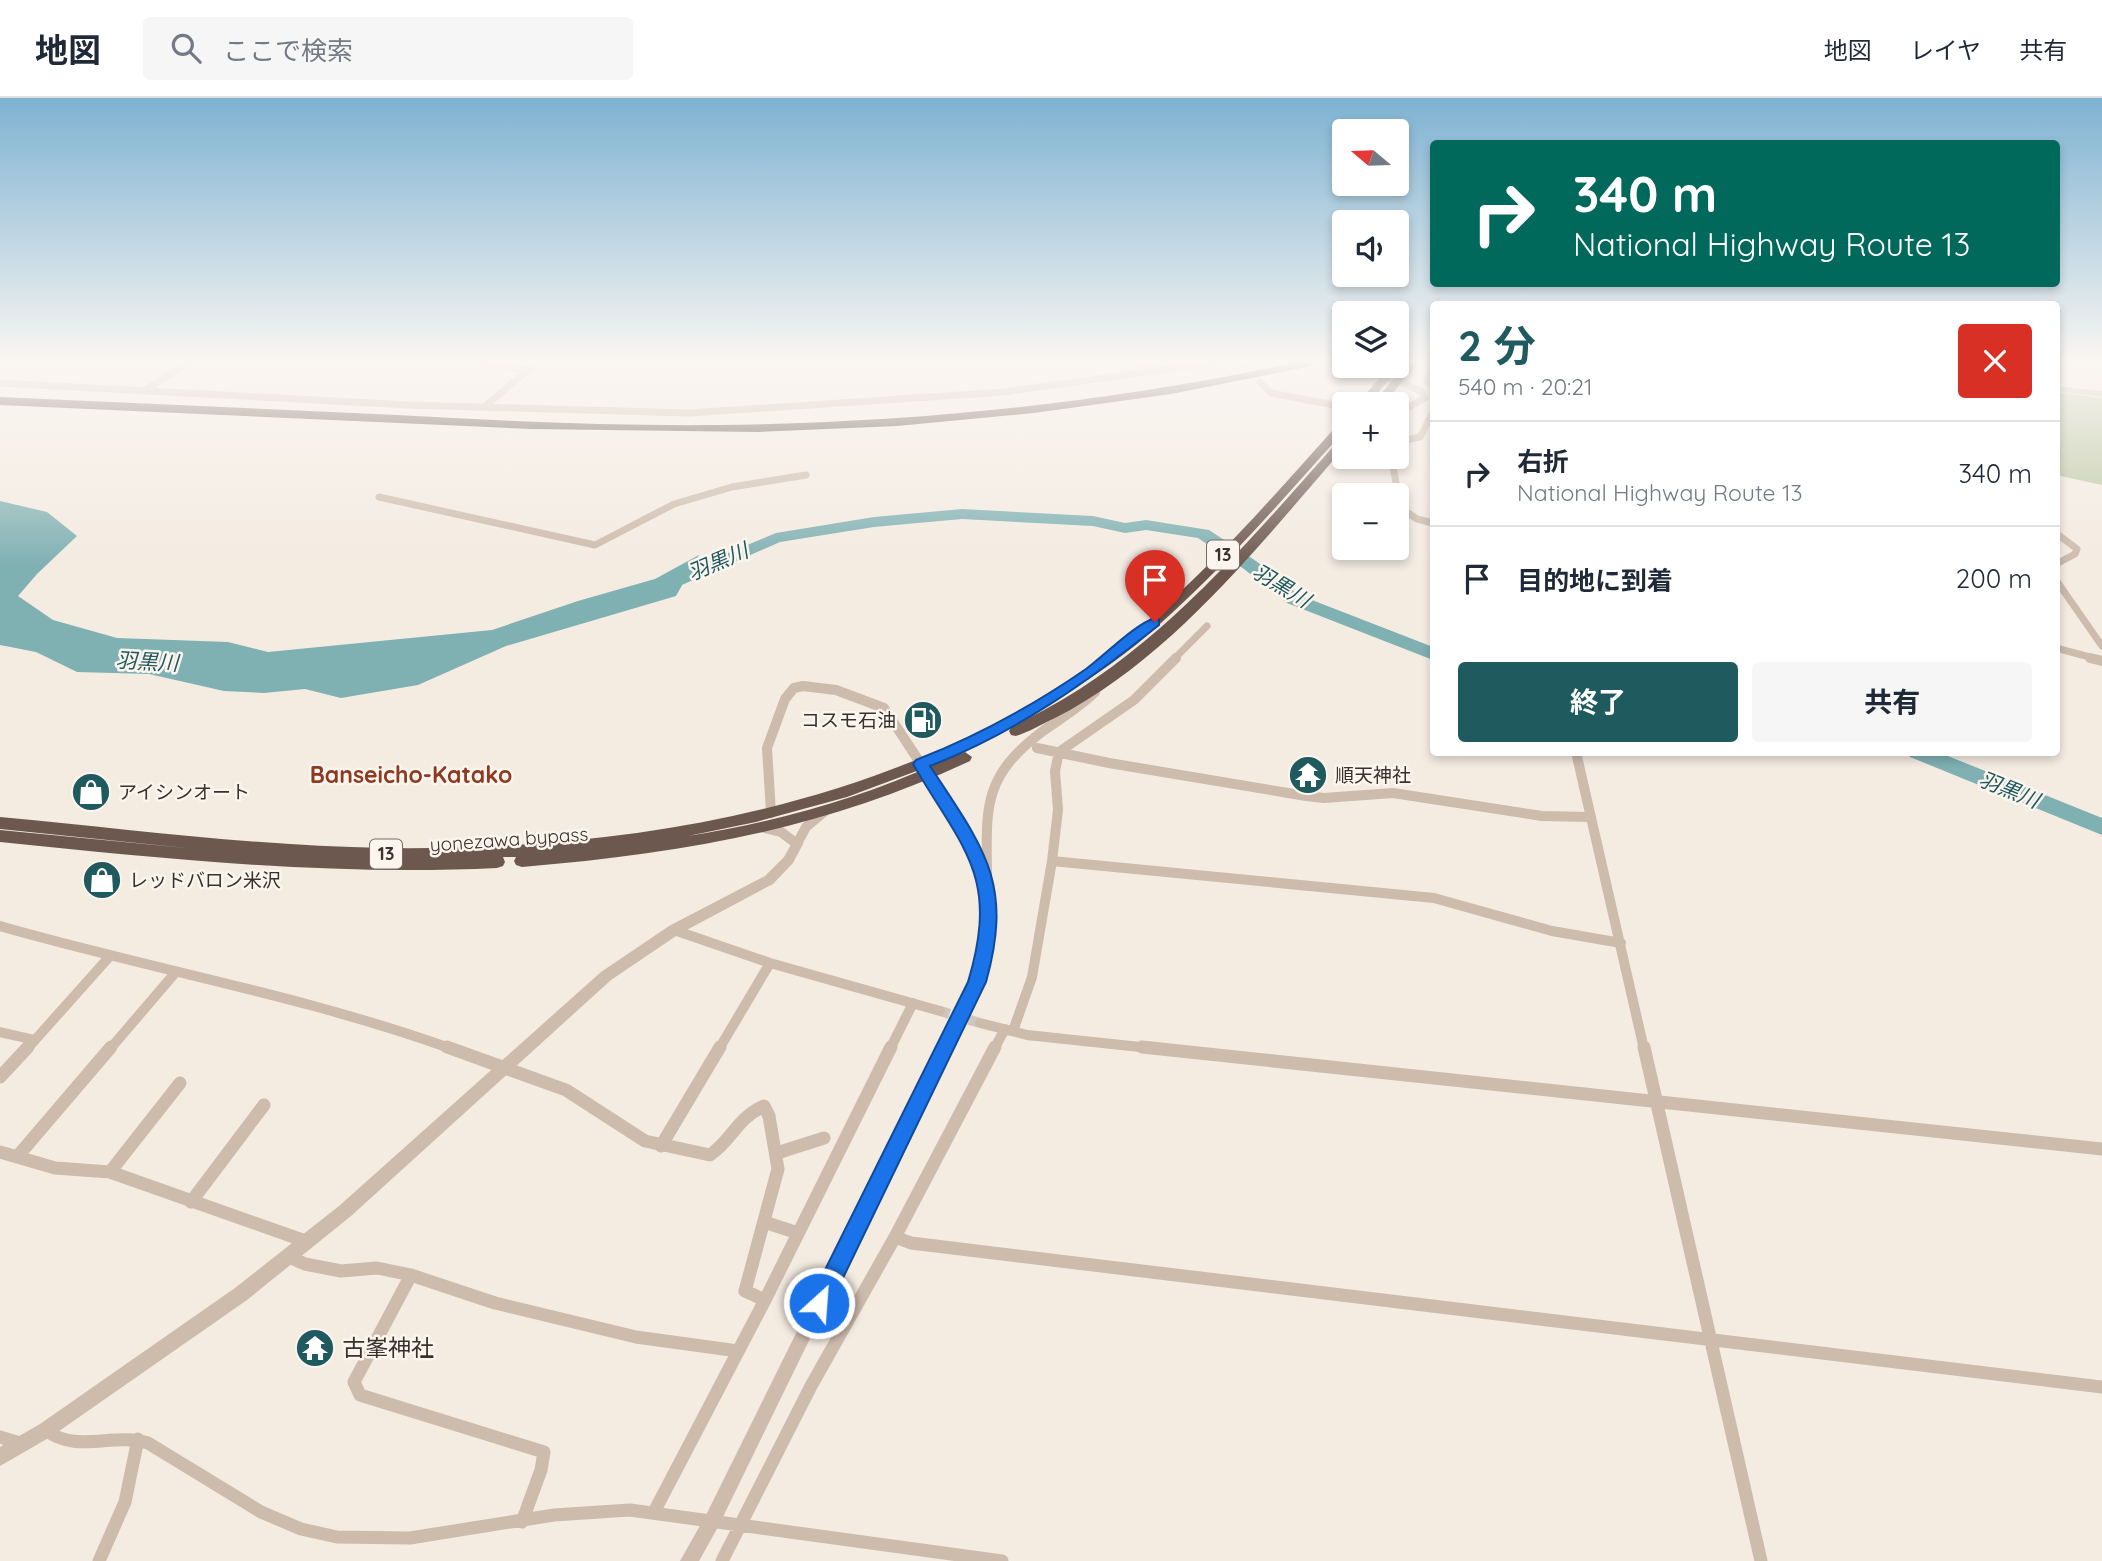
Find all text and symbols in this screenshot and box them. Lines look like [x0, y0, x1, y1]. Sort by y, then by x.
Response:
search box [143, 17, 633, 80]
text: 地図 [35, 29, 101, 70]
icon: search [167, 29, 205, 67]
text: ここで検索 [223, 34, 353, 67]
text: 地図 [1824, 35, 1872, 65]
text: レイヤ [1910, 35, 1981, 65]
text: 共有 [2019, 35, 2067, 65]
north arrow [1332, 119, 1409, 196]
map controls [1332, 119, 1409, 560]
text: 340 m [1573, 163, 1717, 224]
icon: right [1458, 168, 1549, 259]
button: sound [1332, 210, 1409, 287]
text: National Highway Route 13 [1573, 224, 1970, 264]
button: layers [1332, 301, 1409, 378]
text: 2 分 [1458, 319, 1536, 372]
button: close [1958, 324, 2032, 398]
text: 540 m · 20:21 [1458, 372, 1593, 401]
button: + [1332, 392, 1409, 469]
text: 右折 [1517, 445, 1569, 478]
icon: right [1458, 455, 1496, 493]
text: 340 m [1958, 457, 2032, 490]
text: National Highway Route 13 [1517, 478, 1802, 507]
button: − [1332, 483, 1409, 560]
water label: 羽黒川 [684, 536, 754, 585]
road number: 13 [1207, 541, 1239, 570]
pin [1125, 550, 1185, 622]
water label: 羽黒川 [1248, 558, 1317, 614]
icon: arrive [1458, 560, 1496, 598]
icon: arrive [1136, 561, 1174, 599]
text: 200 m [1956, 562, 2032, 595]
text: 目的地に到着 [1517, 564, 1673, 597]
water label: 羽黒川 [115, 646, 181, 676]
button: 終了 [1458, 662, 1738, 742]
button: 共有 [1752, 662, 2032, 742]
fuel station icon: コスモ石油 [902, 699, 944, 741]
place label: コスモ石油 [801, 708, 896, 732]
temple icon: 順天神社 [1287, 754, 1329, 796]
district label: Banseicho-Katako [310, 760, 512, 789]
place label: 順天神社 [1335, 763, 1411, 787]
water label: 羽黒川 [1975, 765, 2045, 814]
shop icon: アイシンオート [70, 771, 112, 813]
place label: アイシンオート [118, 780, 250, 804]
street label: yonezawa bypass [429, 821, 589, 857]
road number: 13 [370, 840, 402, 868]
shop icon: レッドバロン米沢 [81, 859, 123, 901]
place label: レッドバロン米沢 [129, 868, 281, 892]
position arrow [782, 1266, 856, 1340]
temple icon: 古峯神社 [294, 1327, 336, 1369]
place label: 古峯神社 [342, 1333, 434, 1362]

